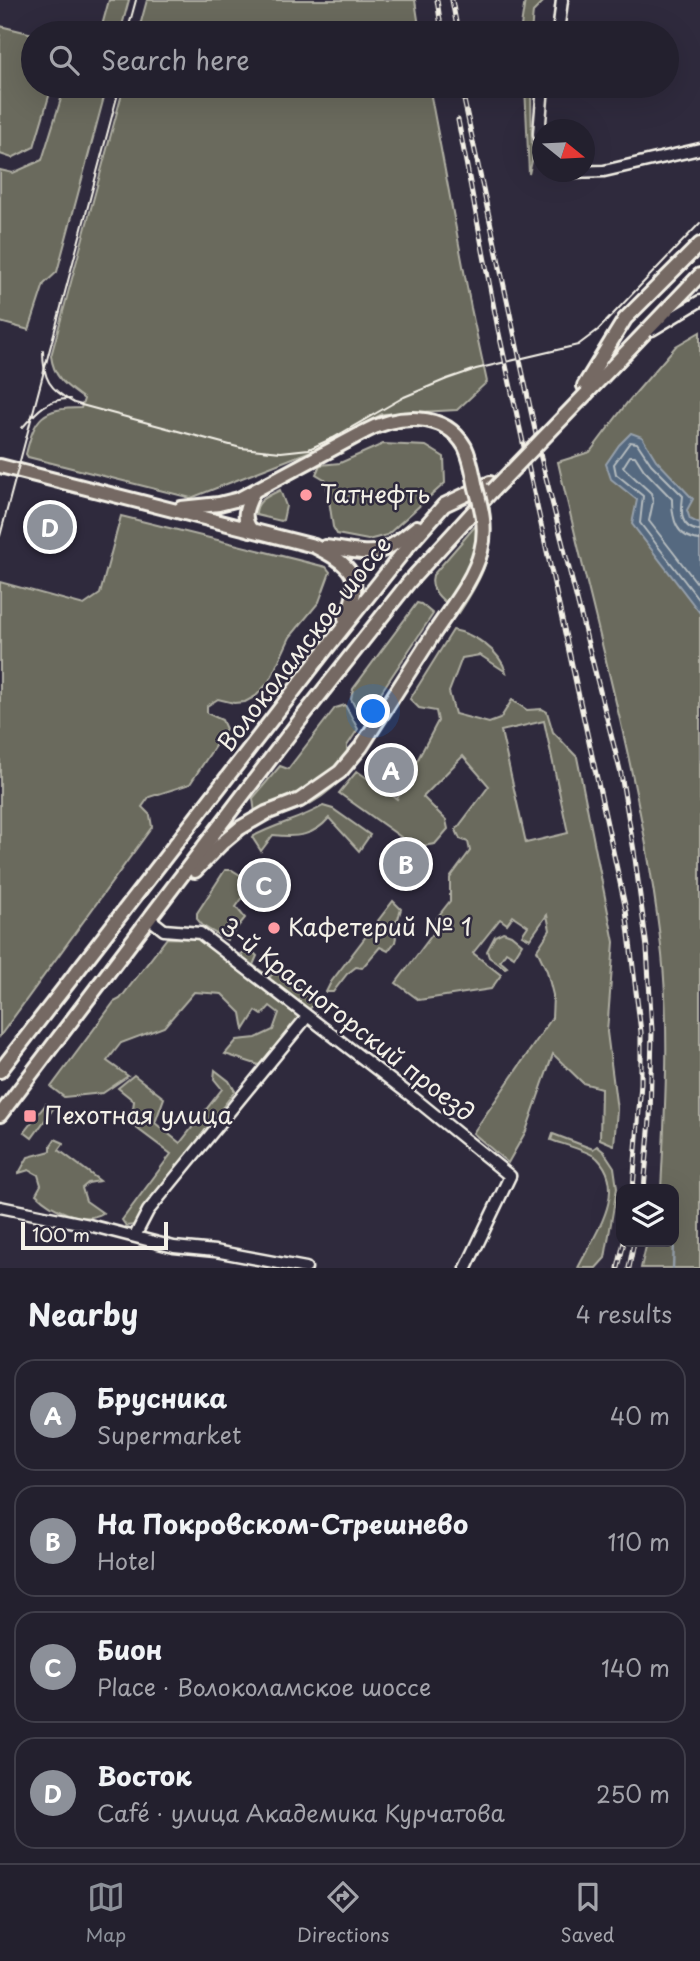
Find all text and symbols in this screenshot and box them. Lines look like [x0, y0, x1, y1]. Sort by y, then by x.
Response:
search box [21, 21, 679, 98]
text: Search here [101, 40, 250, 79]
icon: search [45, 41, 83, 79]
north arrow [532, 119, 595, 182]
place label: Татнефть [320, 475, 430, 511]
marker: Татнефть [298, 487, 314, 503]
pin: D [27, 501, 73, 553]
street label: Волоколамское шоссе [208, 527, 399, 758]
your location [356, 694, 390, 728]
pin: A [368, 744, 414, 796]
pin: B [383, 838, 429, 890]
pin: C [241, 859, 287, 911]
street label: 3-й Красногорский проезд [214, 908, 483, 1129]
place label: Кафетерий № 1 [288, 908, 472, 944]
marker: Кафетерий № 1 [266, 920, 282, 936]
place label: Пехотная улица [44, 1096, 233, 1132]
marker: Пехотная улица [22, 1108, 38, 1124]
map controls [616, 1184, 679, 1247]
button: layers [616, 1184, 679, 1247]
scale bar [21, 1219, 168, 1251]
text: 100 m [32, 1220, 90, 1248]
text: Nearby [28, 1291, 138, 1336]
text: 4 results [576, 1296, 672, 1331]
text: Брусника [97, 1378, 227, 1417]
text: A [44, 1398, 62, 1433]
text: 40 m [610, 1398, 670, 1433]
text: Supermarket [97, 1417, 241, 1452]
text: На Покровском-Стрешнево [97, 1504, 468, 1543]
text: B [45, 1524, 61, 1559]
text: 110 m [608, 1524, 670, 1559]
text: Hotel [97, 1543, 156, 1578]
text: Бион [97, 1630, 162, 1669]
text: C [44, 1650, 62, 1685]
text: 140 m [601, 1650, 670, 1685]
text: Place · Волоколамское шоссе [97, 1669, 431, 1704]
text: Восток [97, 1756, 192, 1795]
text: D [44, 1776, 62, 1811]
text: 250 m [596, 1776, 670, 1811]
text: Café · улица Академика Курчатова [97, 1795, 505, 1830]
tab: Map [86, 1878, 126, 1948]
tab: Directions [297, 1878, 390, 1948]
tab: Saved [561, 1878, 614, 1948]

